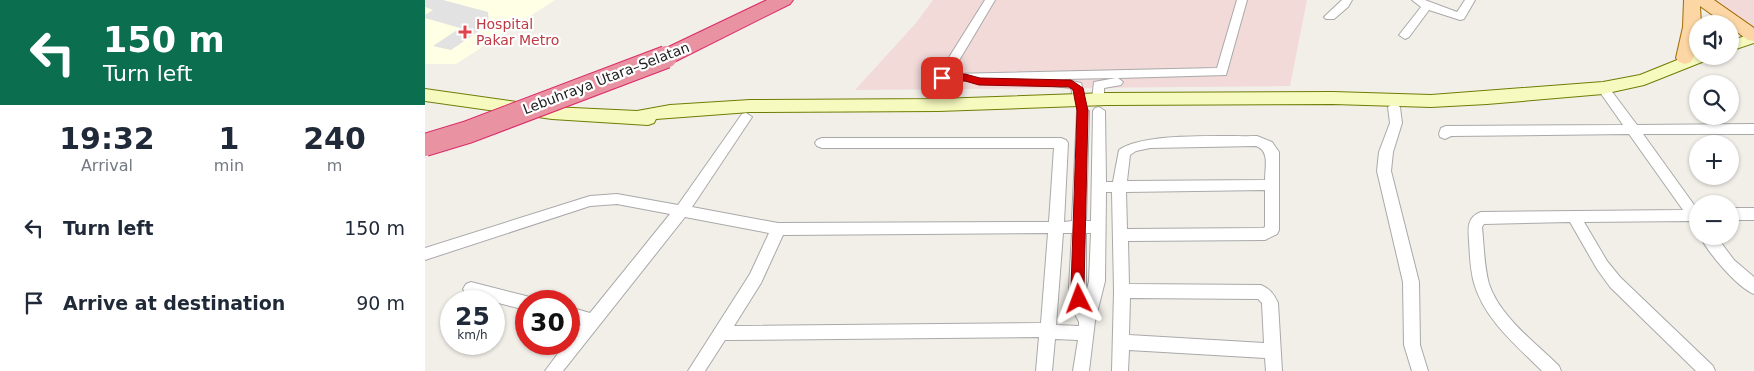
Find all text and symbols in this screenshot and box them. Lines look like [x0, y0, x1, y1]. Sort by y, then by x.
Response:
map controls [1689, 15, 1739, 245]
button: sound [1689, 15, 1739, 65]
place label: Hospital Pakar Metro [476, 16, 559, 48]
icon: left [20, 20, 85, 85]
text: 150 m [103, 20, 225, 60]
marker: Hospital Pakar Metro [458, 25, 472, 39]
street label: Lebuhraya Utara–Selatan [521, 39, 691, 117]
pin [921, 57, 963, 99]
text: Turn left [103, 61, 192, 86]
icon: arrive [928, 64, 956, 92]
button: search [1689, 75, 1739, 125]
text: 19:32 [59, 121, 155, 156]
text: 1 [218, 121, 239, 156]
text: 240 [303, 121, 366, 156]
button: + [1689, 135, 1739, 185]
text: Arrival [81, 156, 133, 175]
text: min [214, 156, 244, 175]
text: m [327, 156, 342, 175]
button: − [1689, 195, 1739, 245]
icon: left [20, 214, 48, 242]
text: Turn left [63, 217, 154, 239]
text: 150 m [344, 217, 405, 239]
position arrow [1052, 272, 1104, 324]
icon: arrive [20, 289, 48, 317]
speed limit sign: 30 [515, 290, 580, 355]
text: Arrive at destination [63, 292, 285, 314]
text: 90 m [356, 292, 405, 314]
text: 25 [455, 302, 490, 331]
text: km/h [457, 328, 488, 342]

